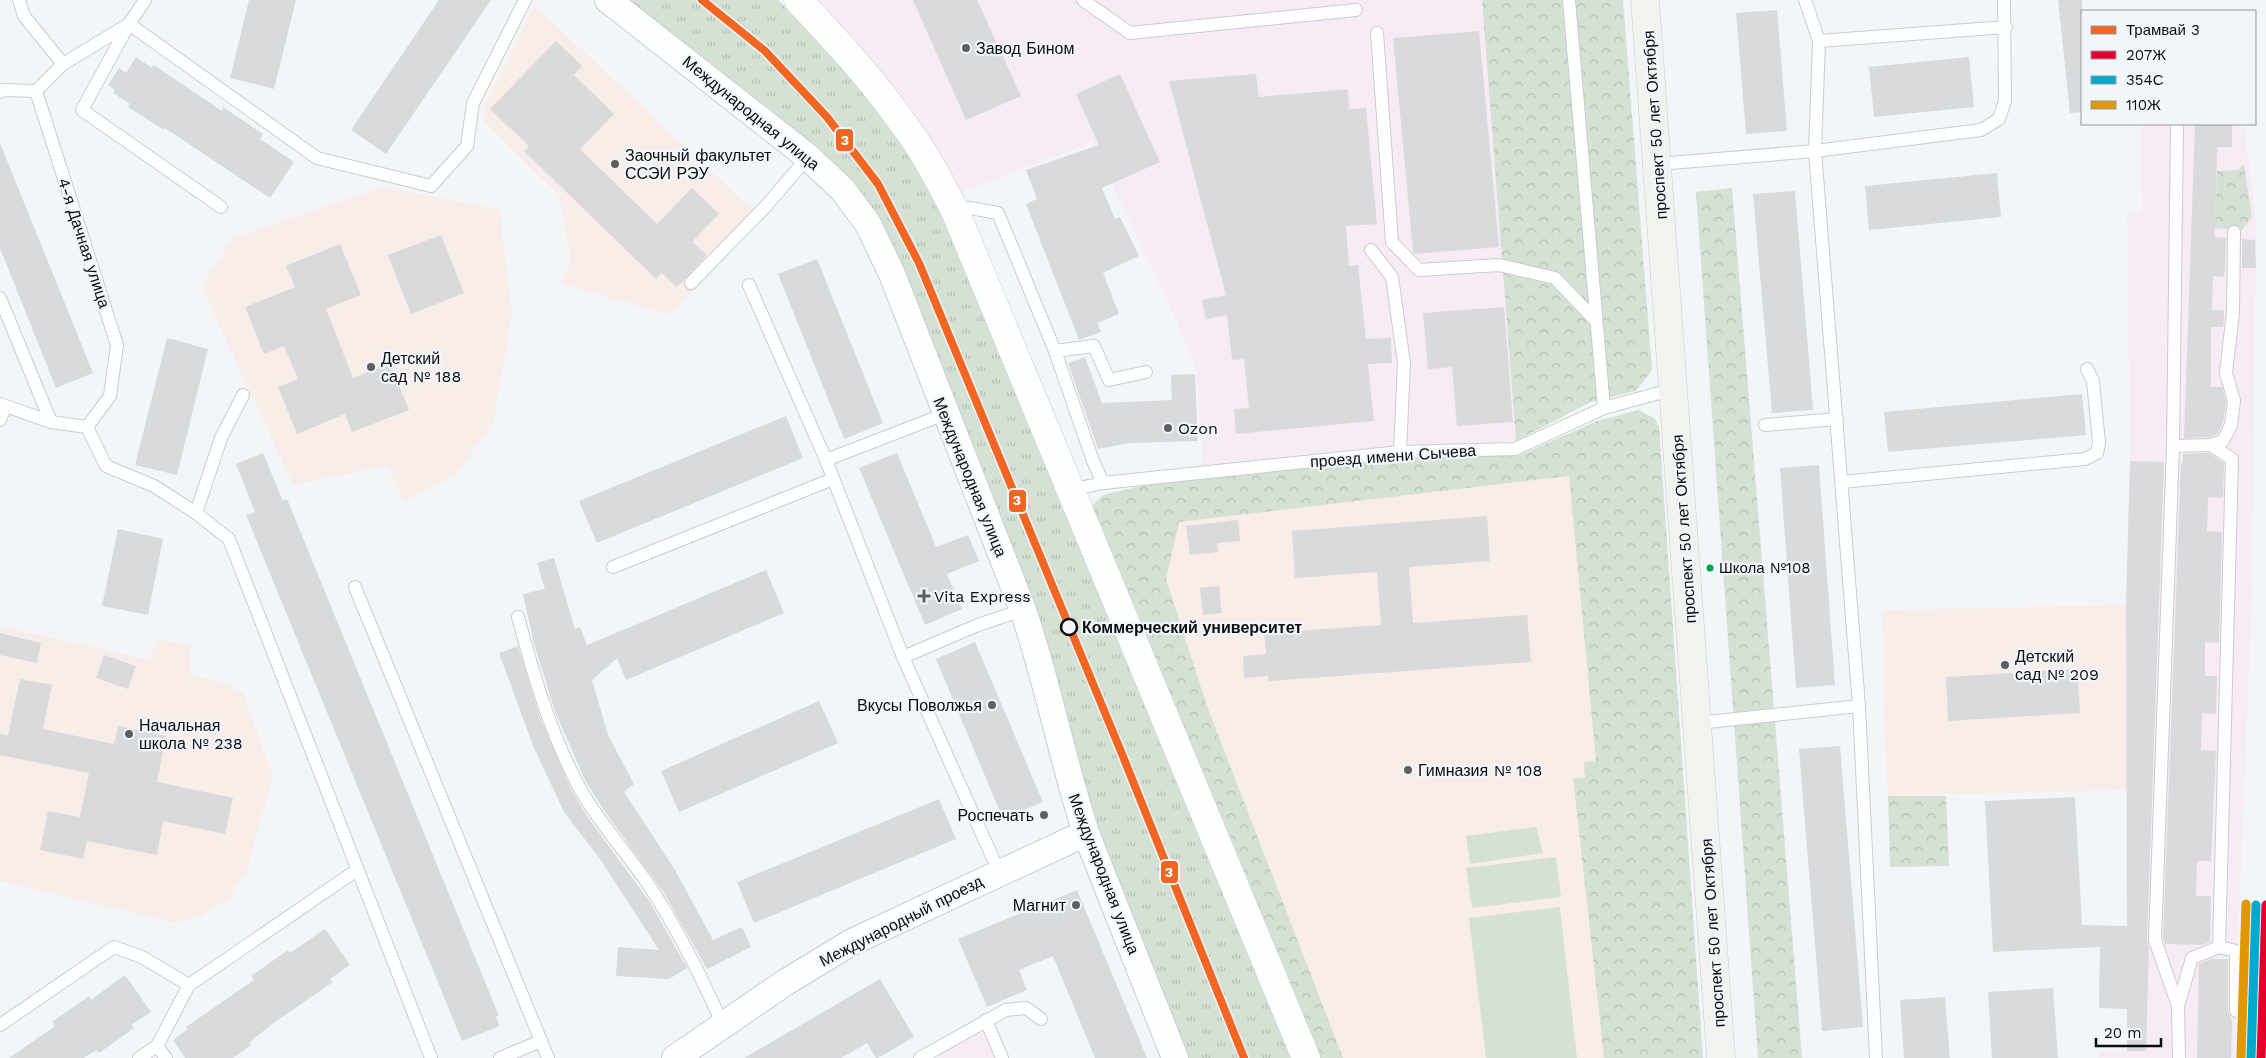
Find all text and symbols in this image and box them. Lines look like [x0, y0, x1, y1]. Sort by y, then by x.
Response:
legend [2081, 10, 2256, 125]
text: Трамвай 3 [2126, 21, 2200, 39]
street label: проспект 50 лет Октября [1639, 30, 1671, 220]
place label: Завод Бином [976, 39, 1074, 58]
marker: Завод Бином [960, 42, 972, 54]
text: 207Ж [2126, 46, 2166, 64]
street label: Международная улица [679, 52, 823, 174]
text: 354С [2126, 71, 2164, 89]
text: 110Ж [2126, 96, 2161, 114]
line badge: 3 [835, 128, 854, 152]
text: 3 [841, 132, 849, 148]
place label: Заочный факультет ССЭИ РЭУ [625, 146, 772, 183]
marker: Заочный факультет ССЭИ РЭУ [609, 158, 621, 170]
street label: 4-я Дачная улица [54, 176, 114, 311]
place label: Детский сад № 188 [381, 349, 461, 386]
marker: Детский сад № 188 [365, 361, 377, 373]
street label: Международная улица [929, 394, 1011, 560]
place label: Ozon [1178, 419, 1218, 438]
marker: Ozon [1162, 422, 1174, 434]
street label: проспект 50 лет Октября [1668, 434, 1700, 624]
street label: проезд имени Сычева [1309, 441, 1477, 471]
line badge: 3 [1008, 489, 1027, 513]
text: 3 [1013, 492, 1021, 508]
place label: Школа №108 [1719, 559, 1811, 577]
marker: Школа №108 [1705, 563, 1715, 573]
place label: Vita Express [934, 587, 1031, 606]
marker: Vita Express [918, 590, 930, 602]
marker: Коммерческий университет [1060, 618, 1078, 636]
place label: Коммерческий университет [1082, 618, 1302, 637]
place label: Детский сад № 209 [2015, 647, 2099, 684]
marker: Детский сад № 209 [1999, 659, 2011, 671]
place label: Вкусы Поволжья [857, 696, 982, 715]
marker: Вкусы Поволжья [986, 699, 998, 711]
place label: Начальная школа № 238 [139, 716, 243, 753]
marker: Начальная школа № 238 [123, 728, 135, 740]
place label: Гимназия № 108 [1418, 761, 1542, 780]
marker: Гимназия № 108 [1402, 764, 1414, 776]
street label: Международная улица [1065, 791, 1143, 957]
place label: Роспечать [958, 806, 1034, 825]
marker: Роспечать [1038, 809, 1050, 821]
street label: проспект 50 лет Октября [1697, 838, 1729, 1028]
line badge: 3 [1160, 860, 1179, 884]
text: 3 [1165, 864, 1173, 880]
street label: Международный проезд [816, 871, 986, 971]
place label: Магнит [1013, 896, 1067, 915]
marker: Магнит [1070, 899, 1082, 911]
scale bar [2096, 1016, 2161, 1048]
text: 20 m [2104, 1024, 2142, 1042]

